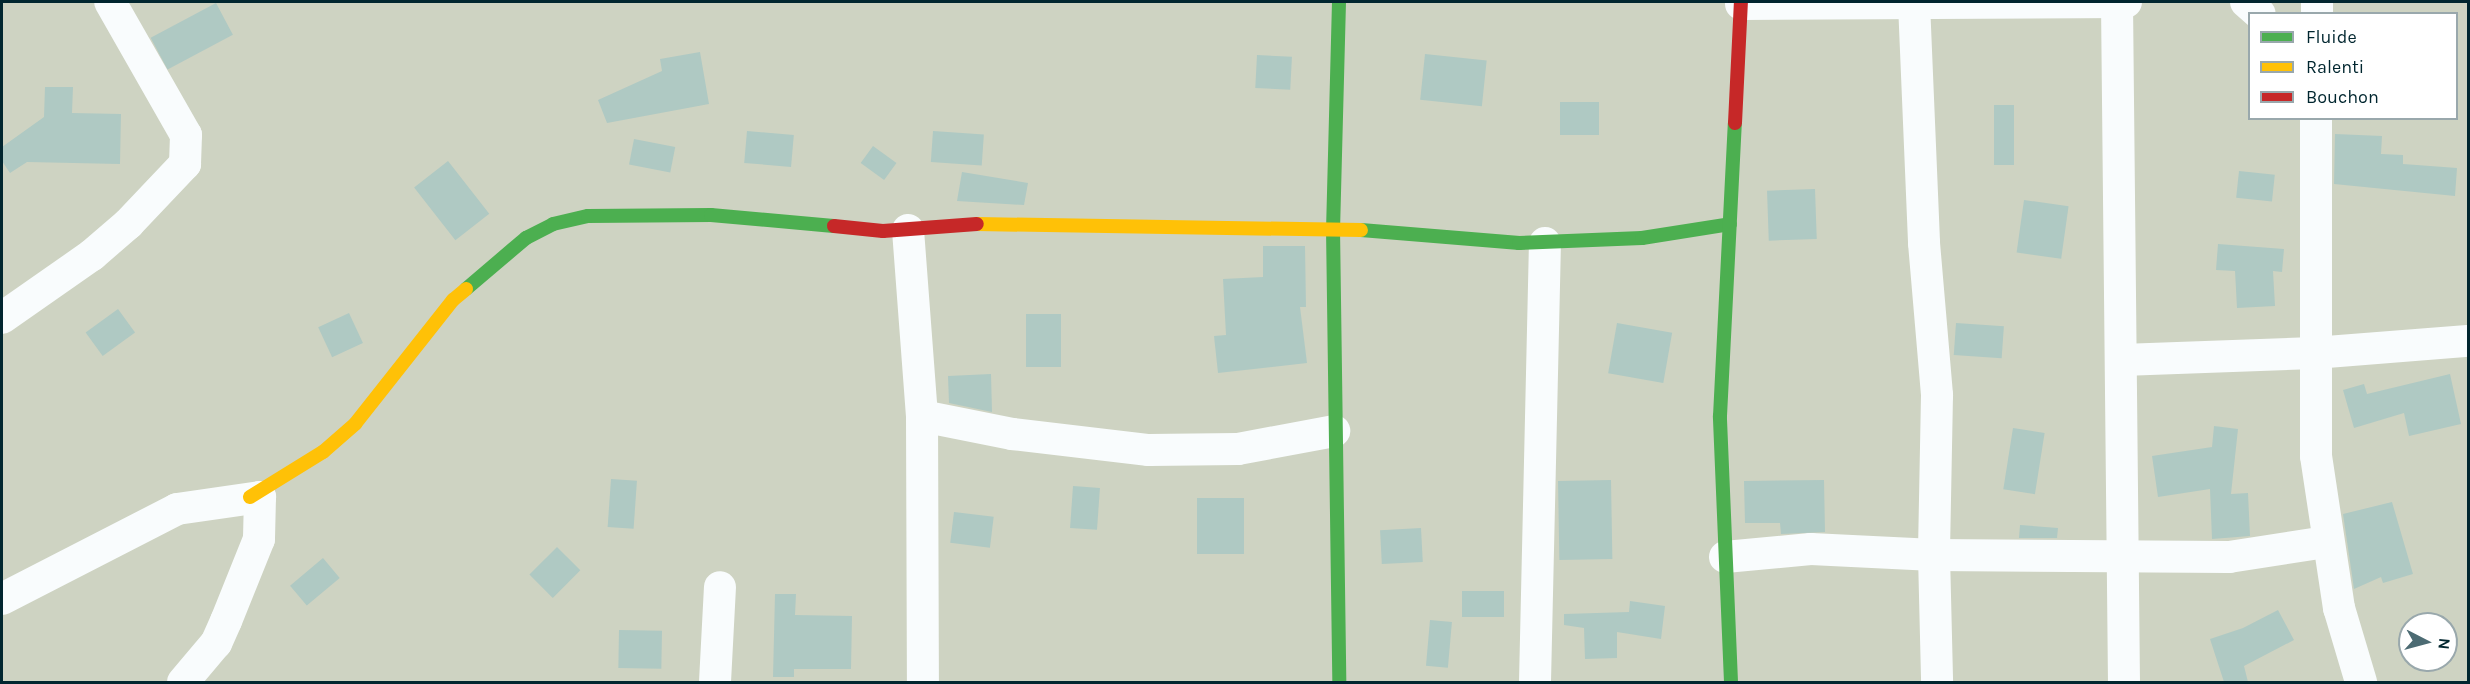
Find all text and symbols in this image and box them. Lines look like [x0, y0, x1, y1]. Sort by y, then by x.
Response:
legend [2248, 12, 2458, 120]
text: Fluide [2306, 26, 2357, 48]
text: Ralenti [2306, 56, 2364, 78]
text: Bouchon [2306, 86, 2379, 108]
north arrow [2398, 612, 2458, 672]
text: N [2434, 637, 2454, 650]

